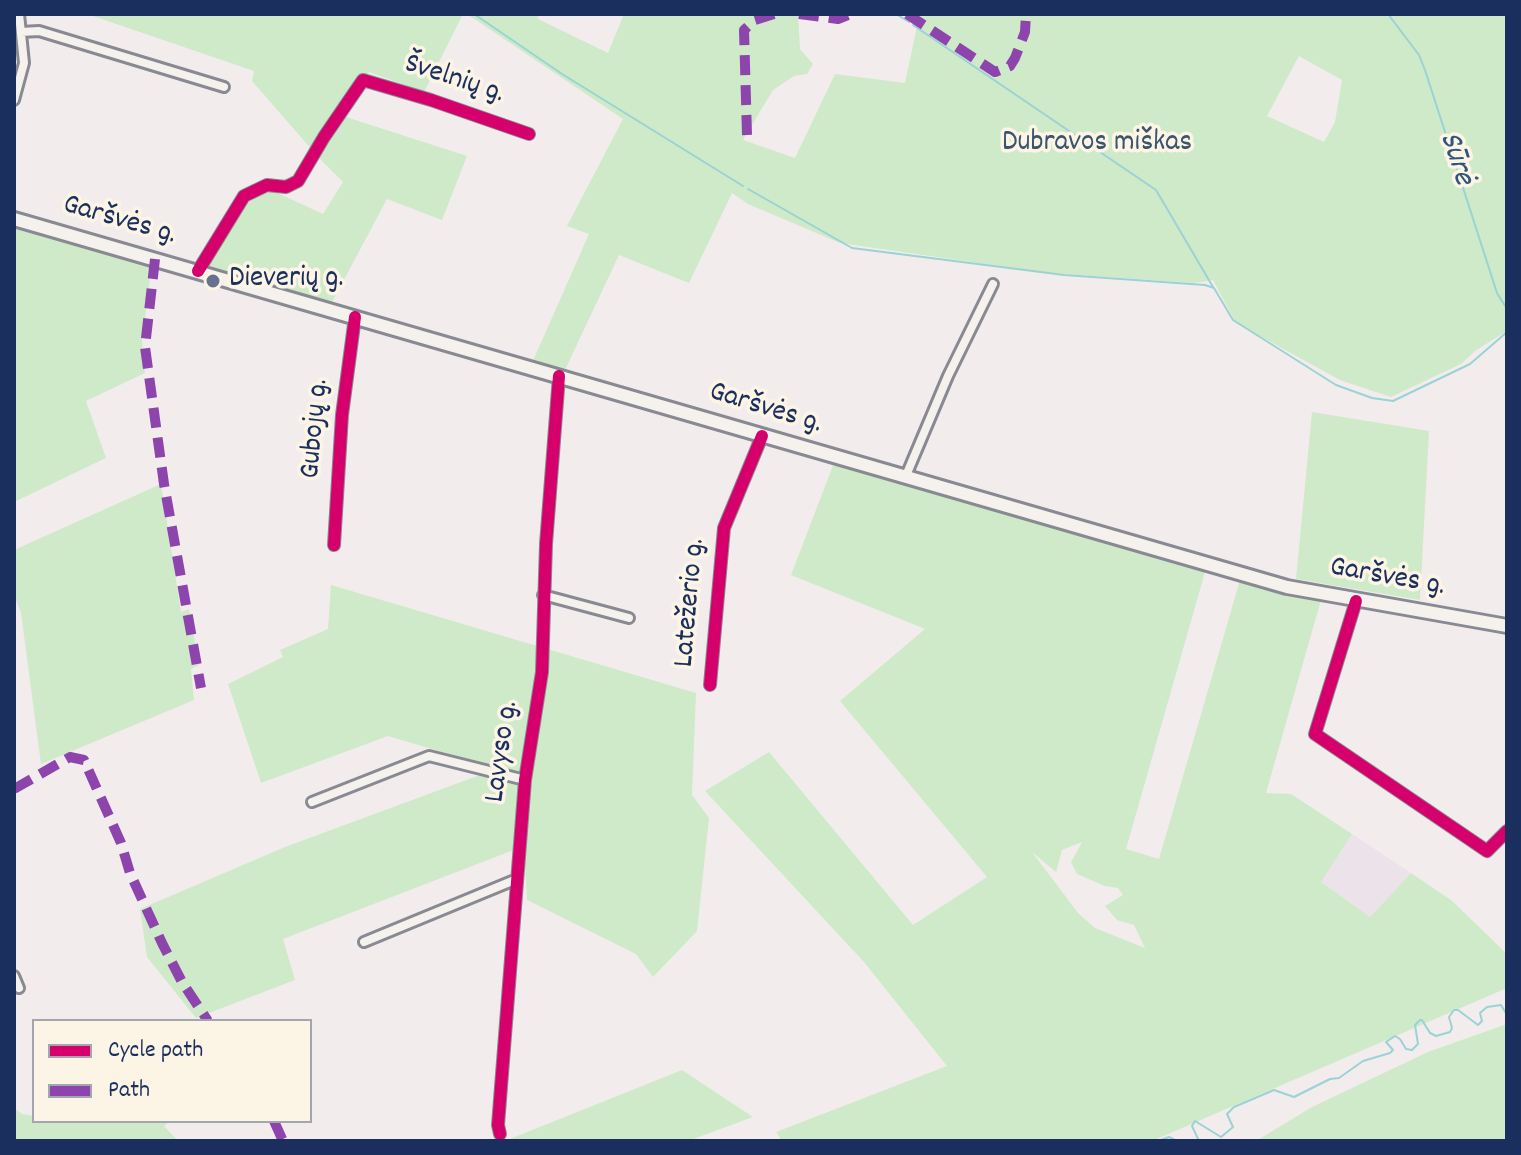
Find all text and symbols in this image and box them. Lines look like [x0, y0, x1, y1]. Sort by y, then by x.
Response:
street label: Švelnių g. [400, 48, 508, 114]
park label: Dubravos miškas [1002, 127, 1192, 163]
water label: Sūrė [1427, 128, 1481, 190]
street label: Garšvės g. [58, 189, 180, 255]
place label: Dieverių g. [229, 263, 343, 299]
marker: Dieverių g. [204, 272, 222, 290]
street label: Garšvės g. [704, 376, 826, 444]
street label: Gubojų g. [295, 378, 339, 480]
street label: Latežerio g. [668, 537, 716, 669]
street label: Garšvės g. [1327, 551, 1447, 607]
street label: Lavyso g. [479, 699, 529, 805]
legend [32, 1019, 312, 1123]
text: Cycle path [108, 1034, 203, 1068]
text: Path [108, 1074, 150, 1108]

